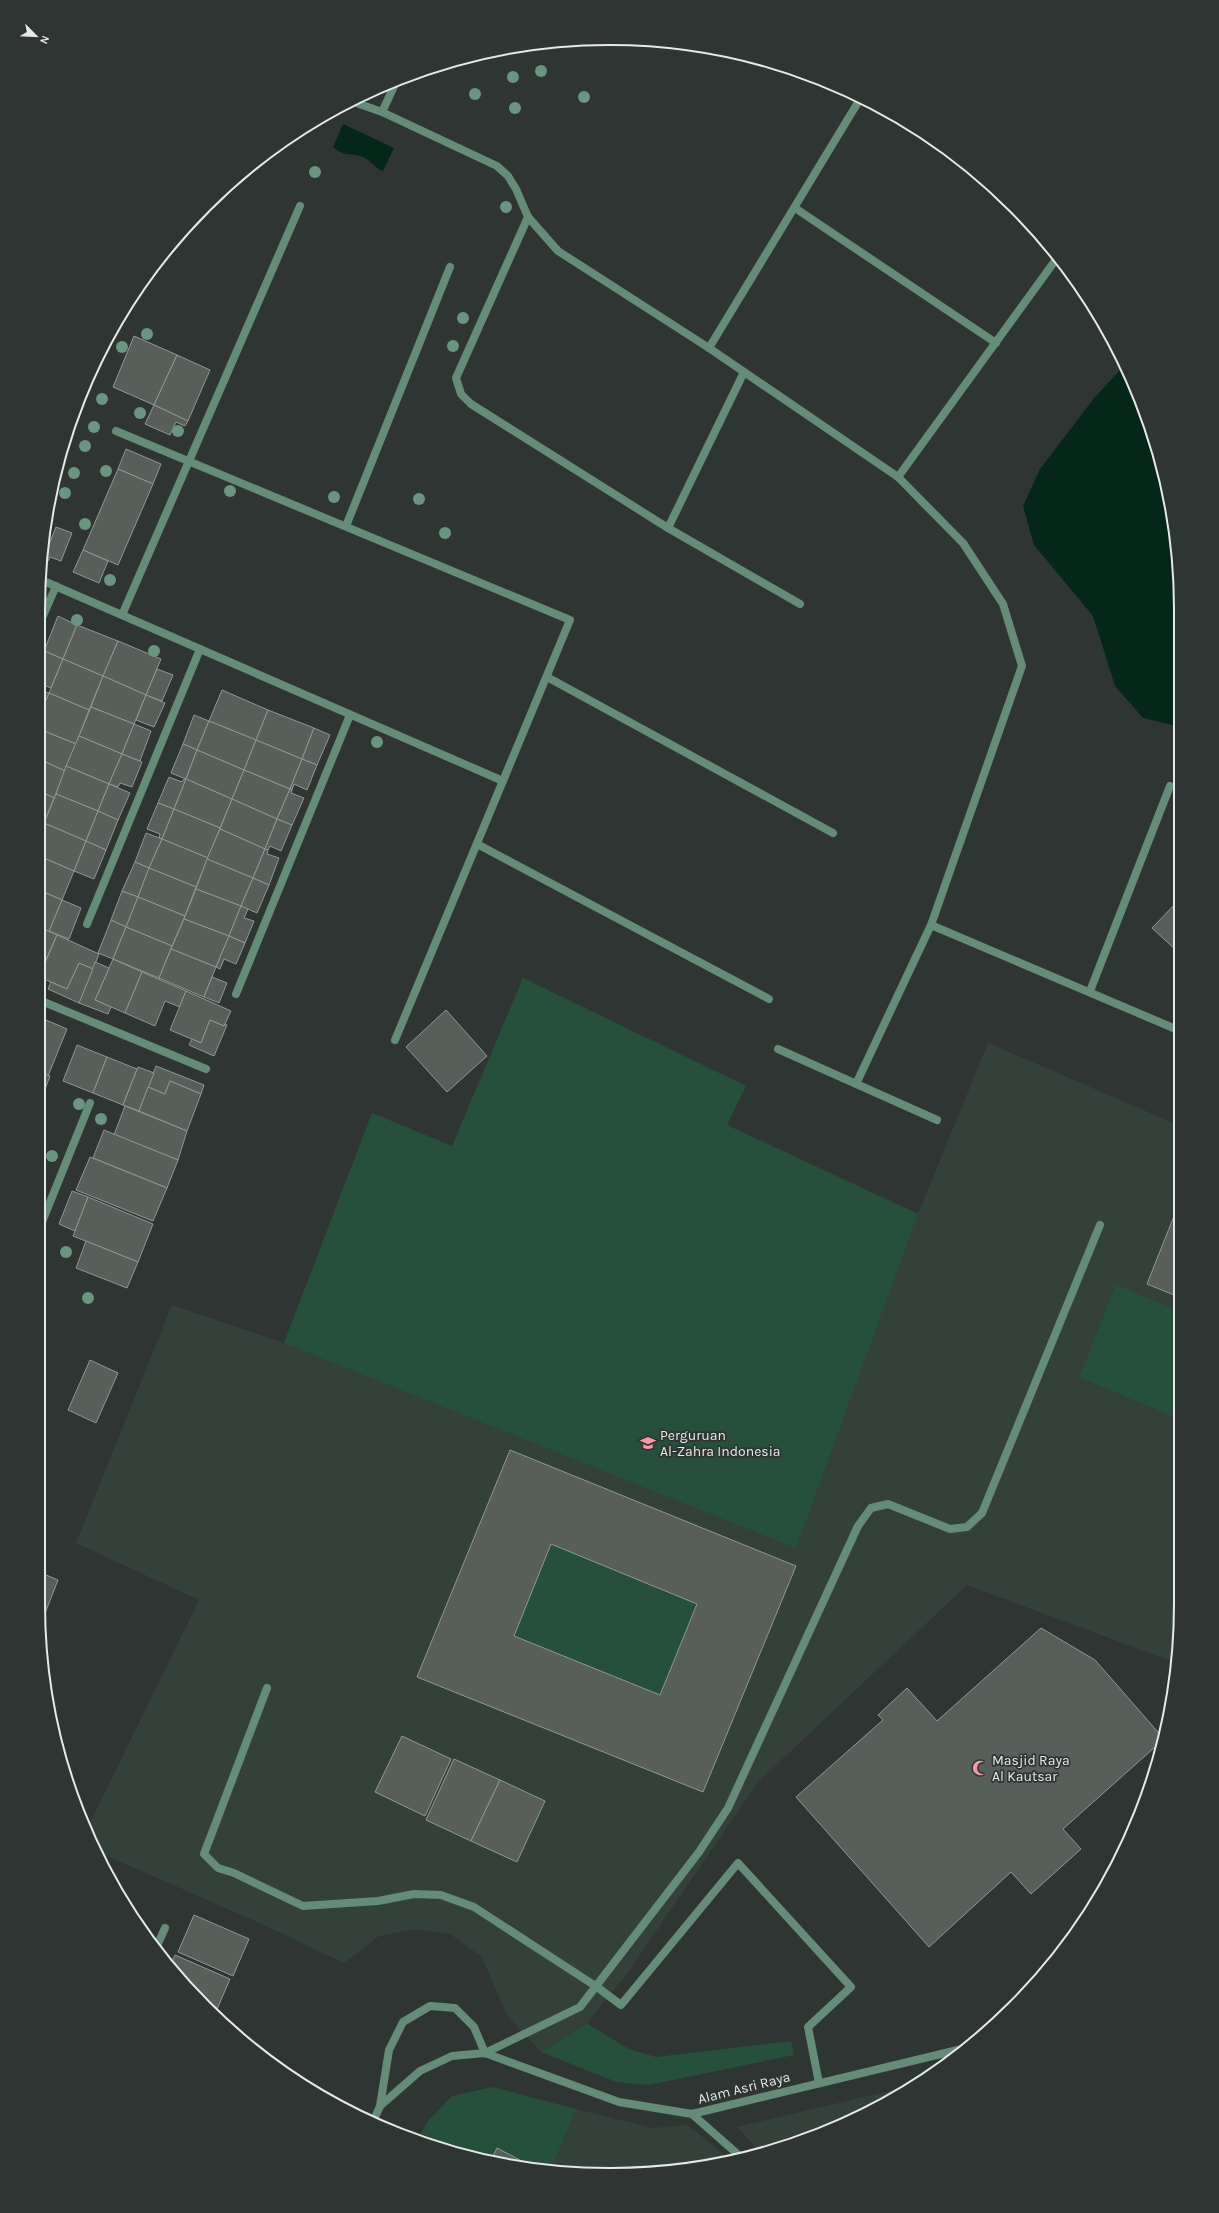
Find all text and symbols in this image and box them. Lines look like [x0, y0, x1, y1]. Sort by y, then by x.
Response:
north arrow [16, 16, 56, 56]
text: N [37, 34, 52, 46]
place label: Perguruan Al-Zahra Indonesia [660, 1427, 781, 1460]
school or university icon: Perguruan Al-Zahra Indonesia [639, 1434, 657, 1452]
place label: Masjid Raya Al Kautsar [992, 1752, 1070, 1785]
mosque icon: Masjid Raya Al Kautsar [971, 1759, 989, 1777]
street label: Alam Asri Raya [696, 2068, 792, 2108]

